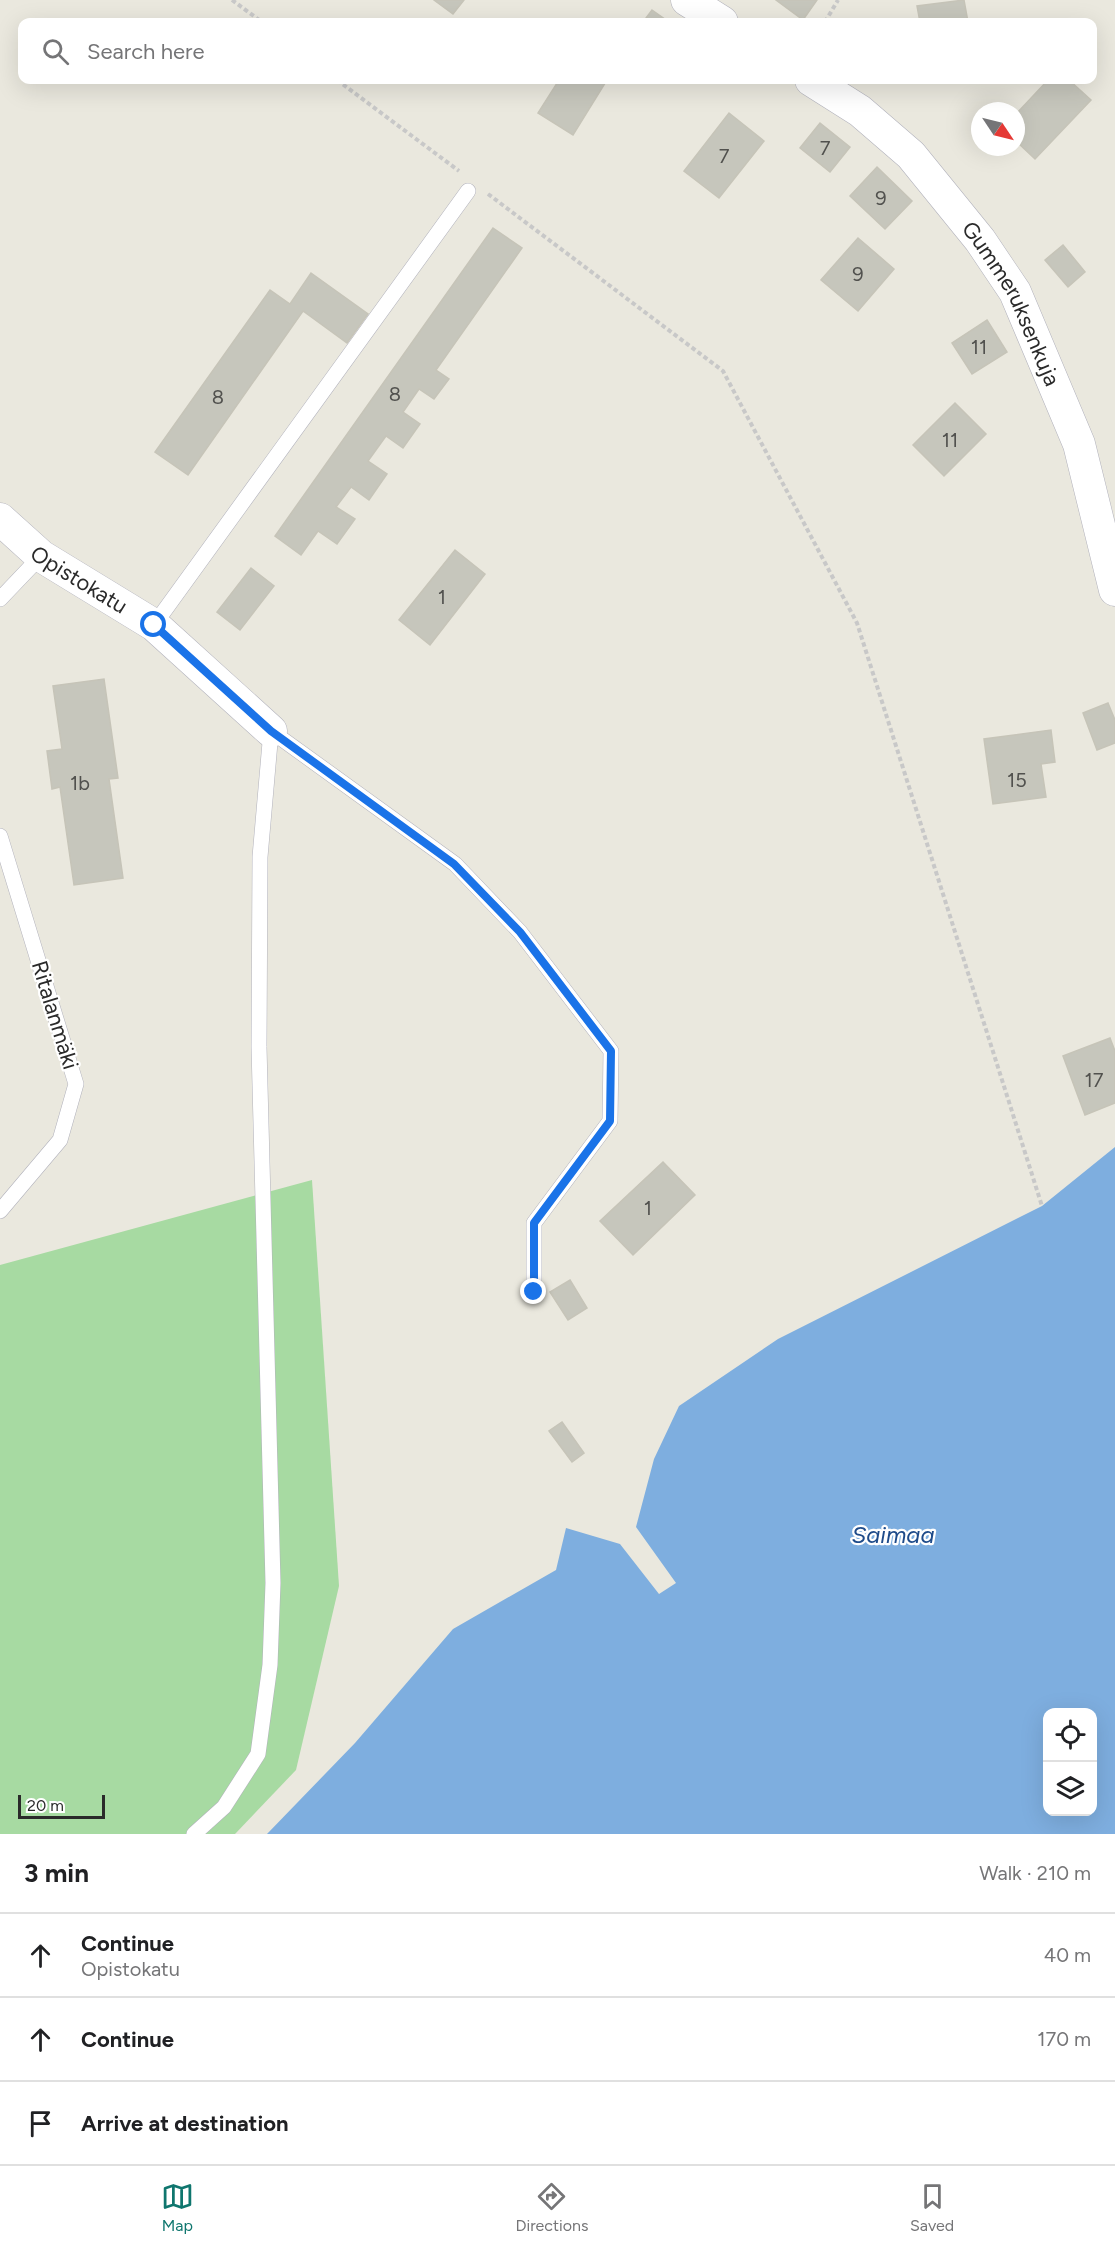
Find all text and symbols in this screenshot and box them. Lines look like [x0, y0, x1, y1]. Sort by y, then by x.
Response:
search box [18, 18, 1097, 84]
icon: search [39, 35, 72, 68]
text: Search here [87, 38, 205, 65]
north arrow [971, 102, 1025, 156]
house number: 7 [820, 136, 831, 160]
house number: 7 [719, 144, 730, 168]
house number: 9 [875, 186, 887, 210]
street label: Gummeruksenkuja [957, 215, 1066, 390]
house number: 9 [852, 262, 864, 286]
house number: 11 [971, 335, 987, 359]
house number: 8 [389, 382, 401, 406]
house number: 8 [212, 385, 224, 409]
house number: 11 [942, 428, 958, 452]
street label: Opistokatu [25, 540, 133, 619]
house number: 1 [438, 585, 446, 609]
route start [140, 611, 166, 637]
house number: 15 [1007, 768, 1027, 792]
house number: 1b [70, 771, 90, 795]
street label: Ritalanmäki [26, 957, 84, 1073]
house number: 17 [1085, 1068, 1104, 1092]
house number: 1 [644, 1196, 652, 1220]
route end [520, 1278, 546, 1304]
water label: Saimaa [852, 1520, 935, 1549]
map controls [1043, 1708, 1097, 1816]
button: locate [1043, 1708, 1097, 1762]
button: layers [1043, 1762, 1097, 1816]
scale bar [18, 1792, 105, 1820]
text: 20 m [27, 1796, 64, 1815]
text: 3 min [24, 1857, 89, 1889]
text: Walk · 210 m [979, 1861, 1091, 1885]
text: Continue [81, 1930, 174, 1957]
icon: ahead [24, 1939, 57, 1972]
text: 40 m [1044, 1943, 1091, 1967]
text: Opistokatu [81, 1957, 180, 1981]
icon: ahead [24, 2023, 57, 2056]
text: Continue [81, 2026, 174, 2053]
text: 170 m [1037, 2027, 1091, 2051]
icon: arrive [24, 2107, 57, 2140]
text: Arrive at destination [81, 2110, 289, 2137]
tab: Map [161, 2180, 194, 2235]
tab: Directions [515, 2180, 588, 2235]
tab: Saved [910, 2180, 954, 2235]

